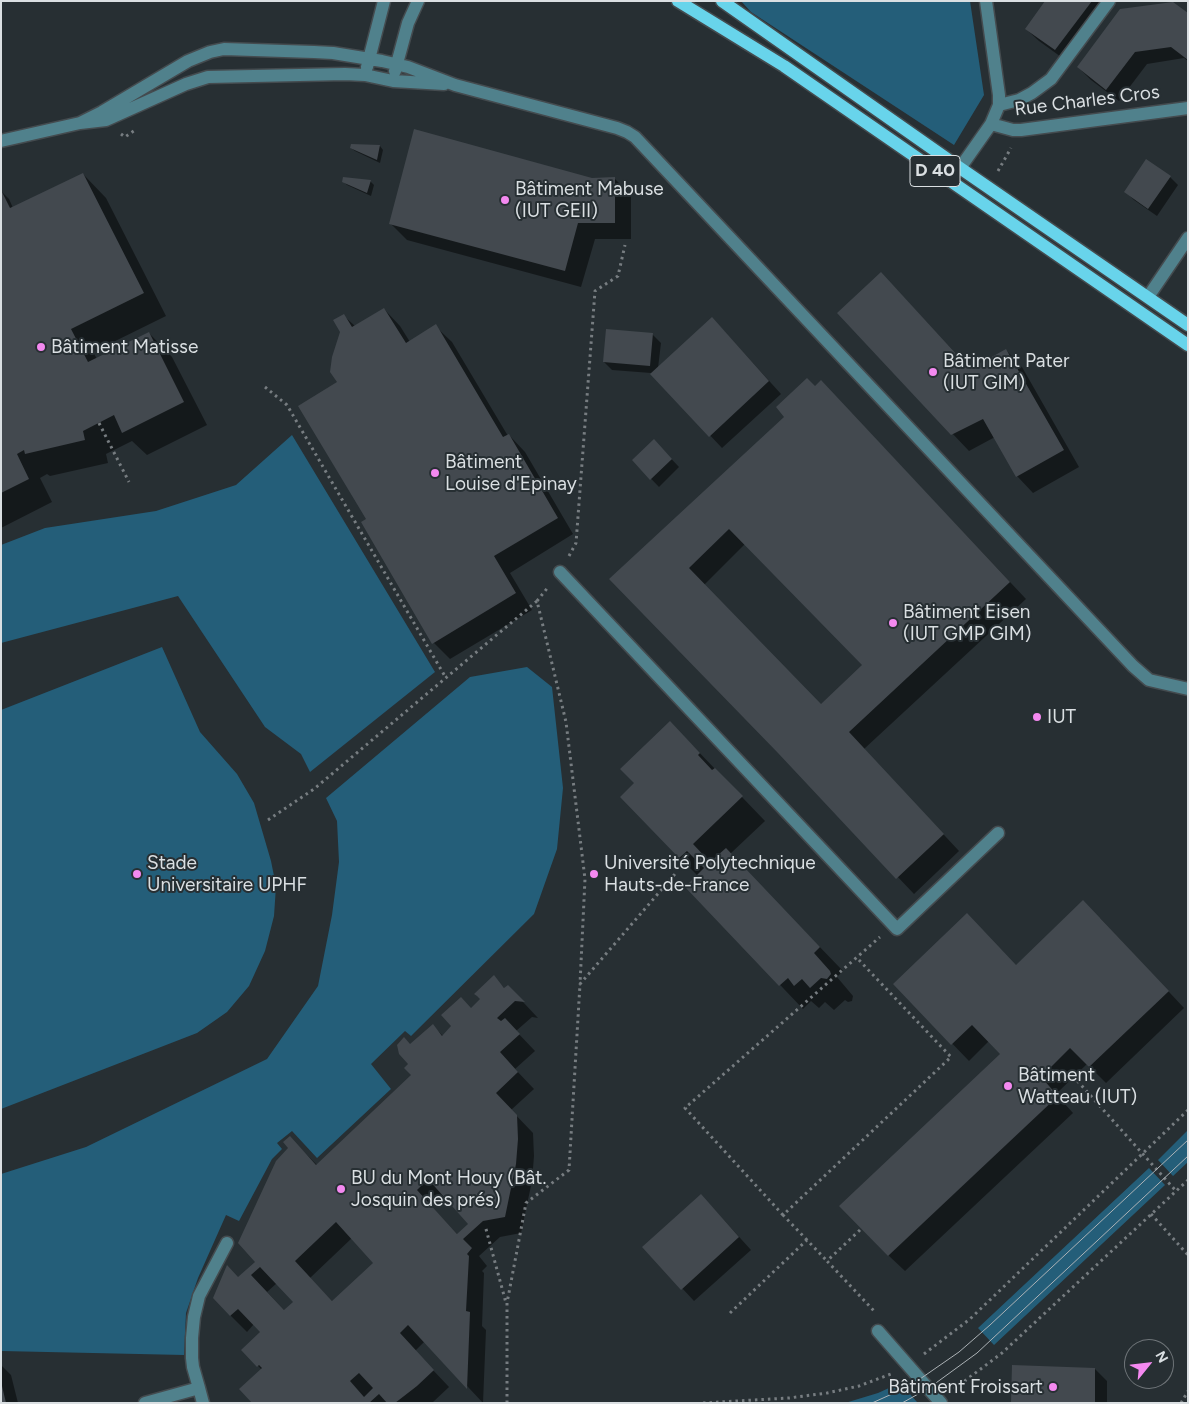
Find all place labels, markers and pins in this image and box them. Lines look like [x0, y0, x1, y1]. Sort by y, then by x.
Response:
place label: Bâtiment Mabuse (IUT GEII) [515, 178, 664, 222]
marker: Bâtiment Mabuse (IUT GEII) [499, 194, 511, 206]
place label: Bâtiment Matisse [51, 336, 198, 358]
marker: Bâtiment Matisse [35, 341, 47, 353]
place label: Bâtiment Pater (IUT GIM) [943, 350, 1069, 394]
marker: Bâtiment Pater (IUT GIM) [927, 366, 939, 378]
place label: Bâtiment Louise d'Epinay [445, 451, 577, 495]
marker: Bâtiment Louise d'Epinay [429, 467, 441, 479]
place label: Bâtiment Eisen (IUT GMP GIM) [903, 601, 1032, 645]
marker: Bâtiment Eisen (IUT GMP GIM) [887, 617, 899, 629]
place label: IUT [1047, 706, 1076, 728]
marker: IUT [1031, 711, 1043, 723]
place label: Stade Universitaire UPHF [147, 852, 307, 896]
place label: Université Polytechnique Hauts-de-France [604, 852, 816, 896]
marker: Stade Universitaire UPHF [131, 868, 143, 880]
marker: Université Polytechnique Hauts-de-France [588, 868, 600, 880]
place label: Bâtiment Watteau (IUT) [1018, 1064, 1137, 1108]
marker: Bâtiment Watteau (IUT) [1002, 1080, 1014, 1092]
place label: BU du Mont Houy (Bât. Josquin des prés) [351, 1167, 546, 1211]
marker: BU du Mont Houy (Bât. Josquin des prés) [335, 1183, 347, 1195]
place label: Bâtiment Froissart [888, 1376, 1043, 1398]
marker: Bâtiment Froissart [1047, 1381, 1059, 1393]

